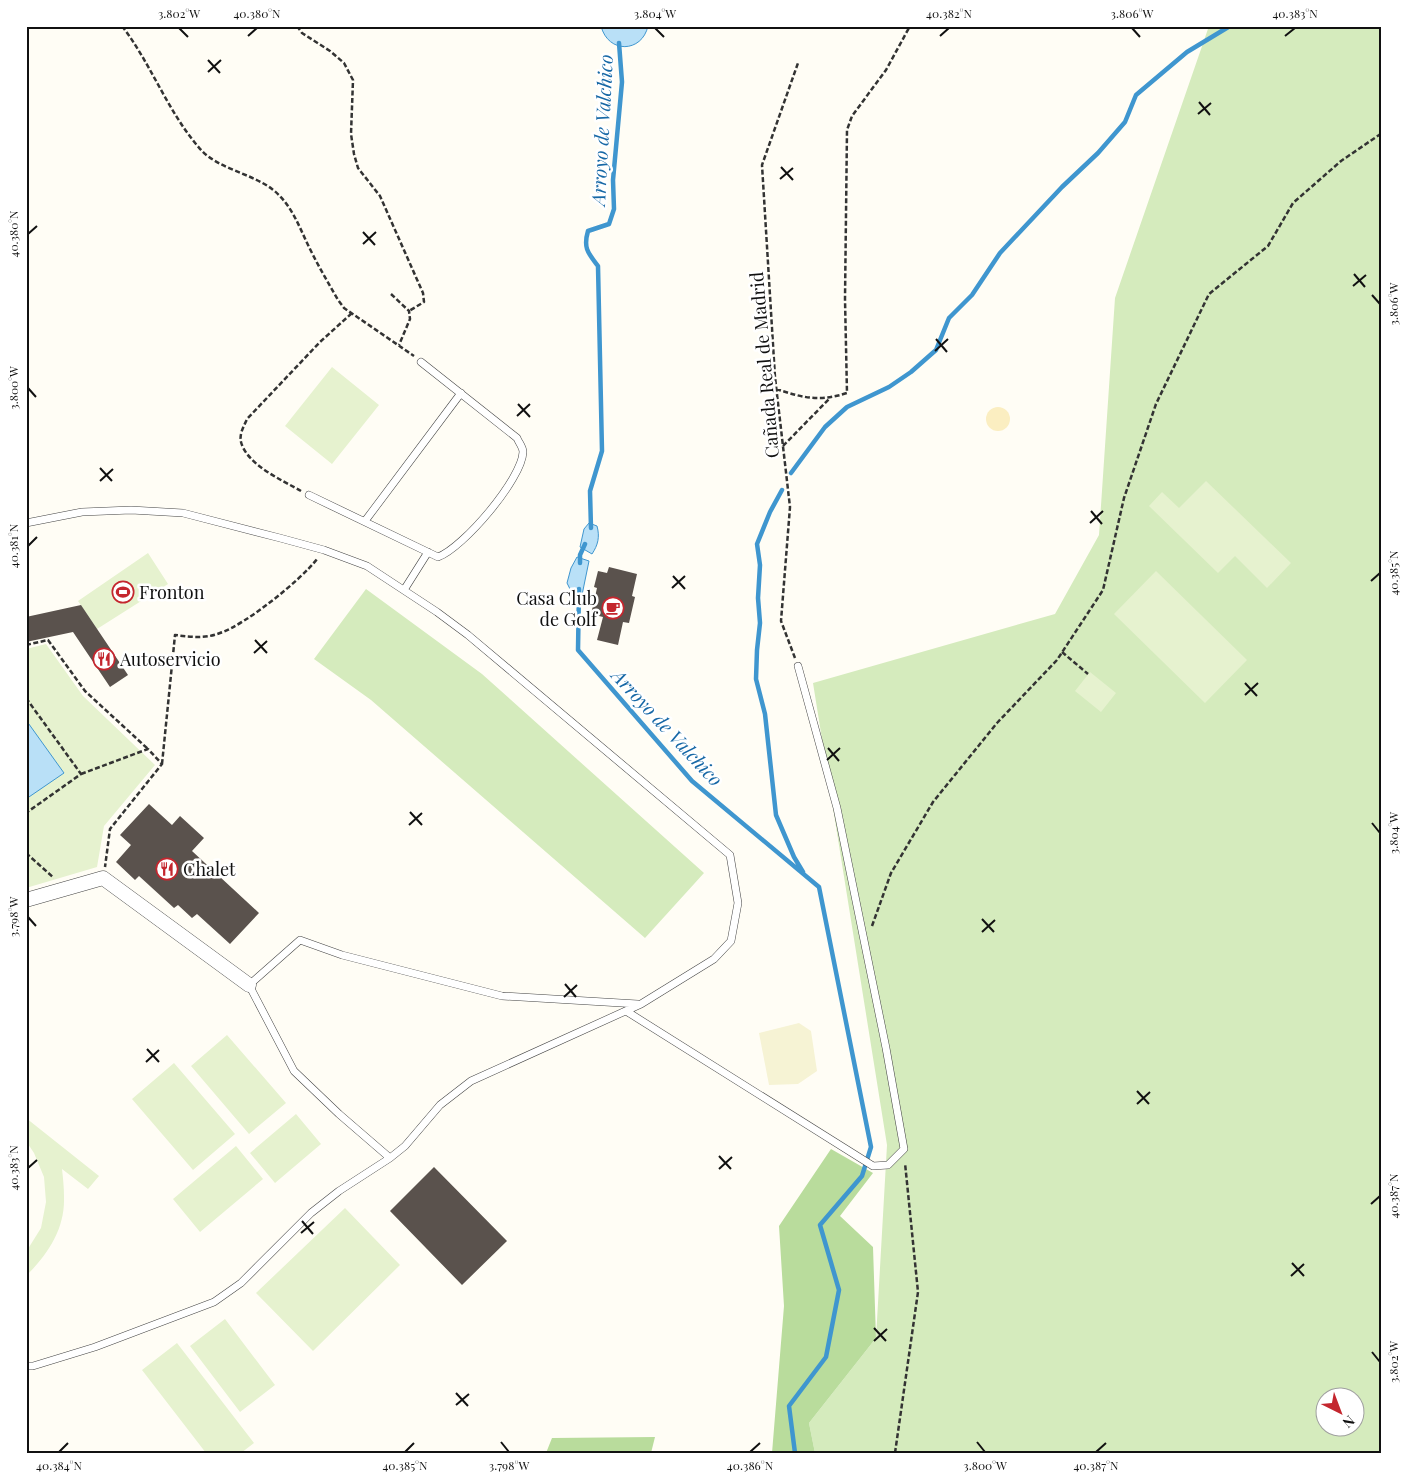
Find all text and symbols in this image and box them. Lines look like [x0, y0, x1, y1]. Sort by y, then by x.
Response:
text: 3.802°W [158, 5, 200, 21]
text: 40.380°N [233, 5, 281, 21]
text: 3.804°W [634, 5, 676, 21]
text: 40.382°N [926, 5, 972, 21]
text: 3.806°W [1111, 5, 1154, 21]
text: 40.383°N [1272, 5, 1318, 21]
water label: Arroyo de Valchico [584, 54, 618, 208]
text: 40.380°N [5, 210, 21, 258]
street label: Cañada Real de Madrid [744, 270, 784, 459]
text: 3.806°W [1385, 282, 1401, 325]
text: 3.800°W [5, 366, 21, 410]
text: 40.381°N [5, 523, 21, 568]
text: 40.385°N [1385, 550, 1401, 596]
sports icon: Fronton [111, 580, 135, 604]
place label: Fronton [139, 580, 205, 604]
place label: Casa Club de Golf [516, 586, 599, 631]
cafe icon: Casa Club de Golf [601, 596, 625, 620]
restaurant icon: Autoservicio [92, 647, 116, 671]
place label: Autoservicio [119, 647, 221, 671]
water label: Arroyo de Valchico [606, 661, 729, 791]
text: 3.804°W [1385, 812, 1401, 854]
restaurant icon: Chalet [155, 857, 179, 881]
place label: Chalet [183, 857, 236, 881]
text: 3.798°W [5, 897, 21, 937]
text: 40.383°N [5, 1145, 21, 1191]
text: 40.387°N [1385, 1173, 1401, 1219]
text: 3.802°W [1385, 1341, 1401, 1383]
north arrow [1316, 1386, 1366, 1436]
text: N [1339, 1412, 1359, 1432]
text: 40.384°N [36, 1457, 82, 1473]
text: 40.385°N [382, 1457, 428, 1473]
text: 3.798°W [489, 1457, 529, 1473]
text: 40.386°N [727, 1457, 774, 1473]
text: 3.800°W [963, 1457, 1007, 1473]
text: 40.387°N [1073, 1457, 1119, 1473]

